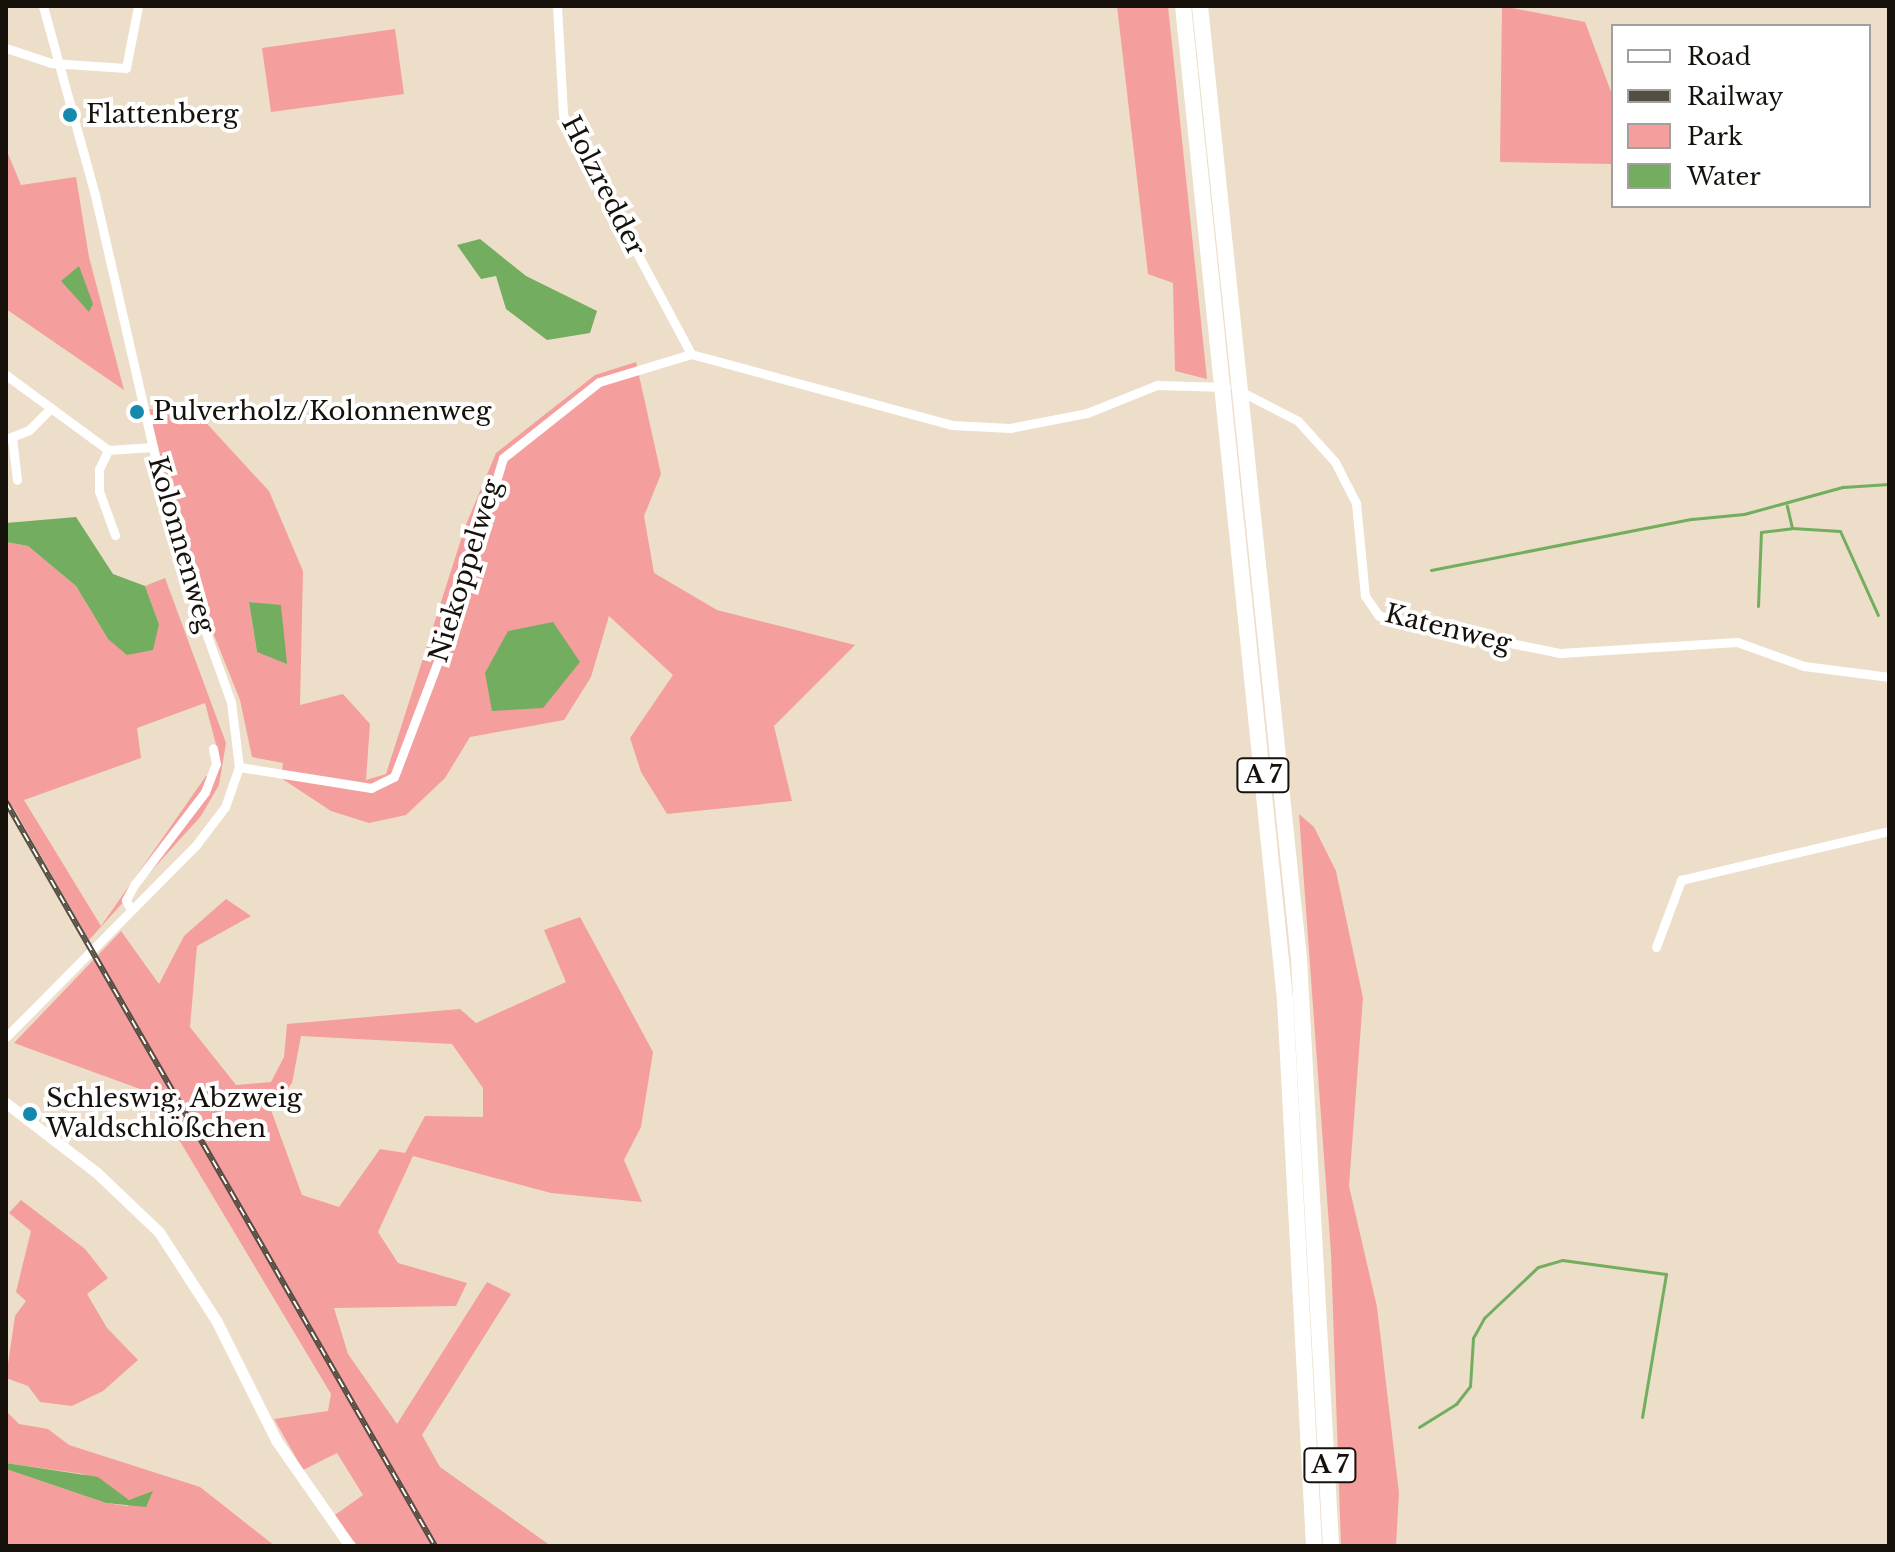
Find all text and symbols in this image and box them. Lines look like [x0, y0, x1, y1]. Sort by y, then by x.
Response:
legend [1611, 24, 1871, 208]
text: Road [1687, 42, 1751, 71]
text: Railway [1687, 82, 1783, 111]
place label: Flattenberg [86, 99, 239, 131]
marker: Flattenberg [61, 106, 79, 124]
street label: Holzredder [554, 111, 652, 261]
text: Park [1687, 122, 1743, 151]
text: Water [1687, 162, 1761, 191]
place label: Pulverholz/Kolonnenweg [153, 396, 491, 428]
marker: Pulverholz/Kolonnenweg [128, 403, 146, 421]
street label: Kolonnenweg [141, 453, 221, 637]
street label: Niekoppelweg [423, 476, 509, 666]
street label: Katenweg [1382, 598, 1514, 660]
road number: A 7 [1235, 755, 1291, 795]
place label: Schleswig, Abzweig Waldschlößchen [46, 1083, 303, 1144]
marker: Schleswig, Abzweig Waldschlößchen [21, 1105, 39, 1123]
road number: A 7 [1302, 1445, 1358, 1485]

